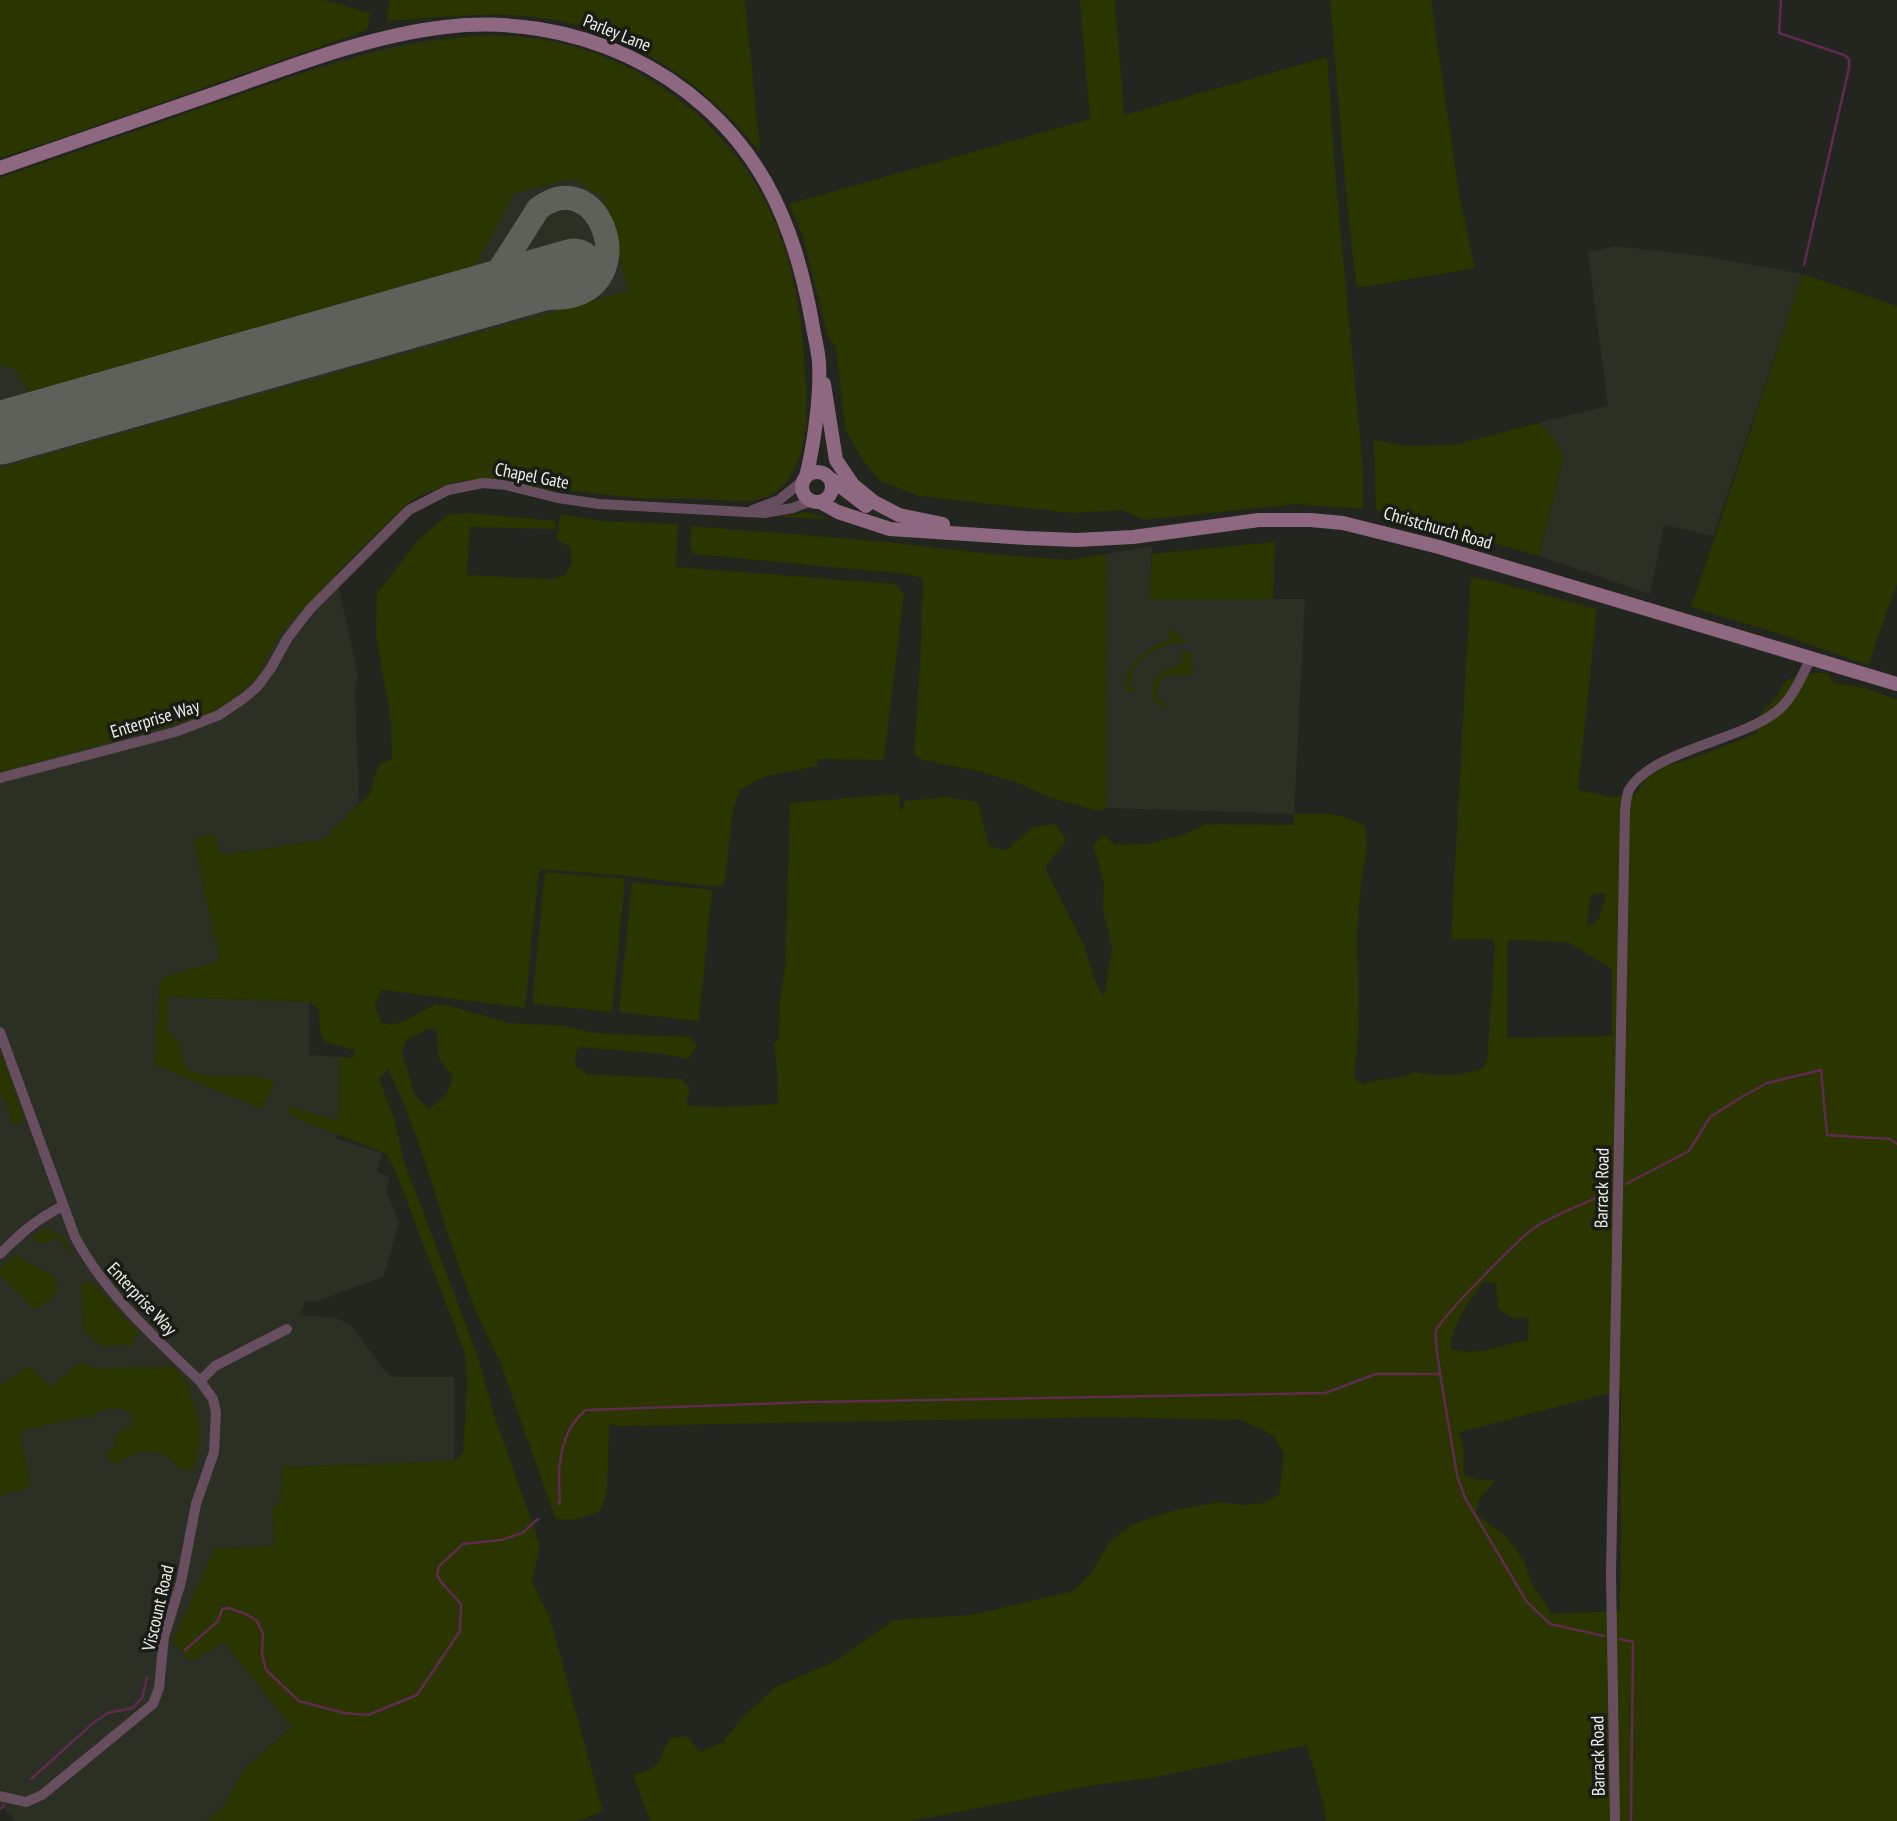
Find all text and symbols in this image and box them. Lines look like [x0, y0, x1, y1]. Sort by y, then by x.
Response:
street label: Parley Lane [580, 9, 654, 56]
street label: Chapel Gate [493, 457, 571, 494]
street label: Christchurch Road [1381, 501, 1495, 554]
street label: Enterprise Way [108, 694, 202, 743]
street label: Barrack Road [1589, 1148, 1614, 1228]
street label: Enterprise Way [103, 1257, 182, 1340]
street label: Viscount Road [136, 1563, 179, 1654]
street label: Barrack Road [1585, 1716, 1610, 1796]

